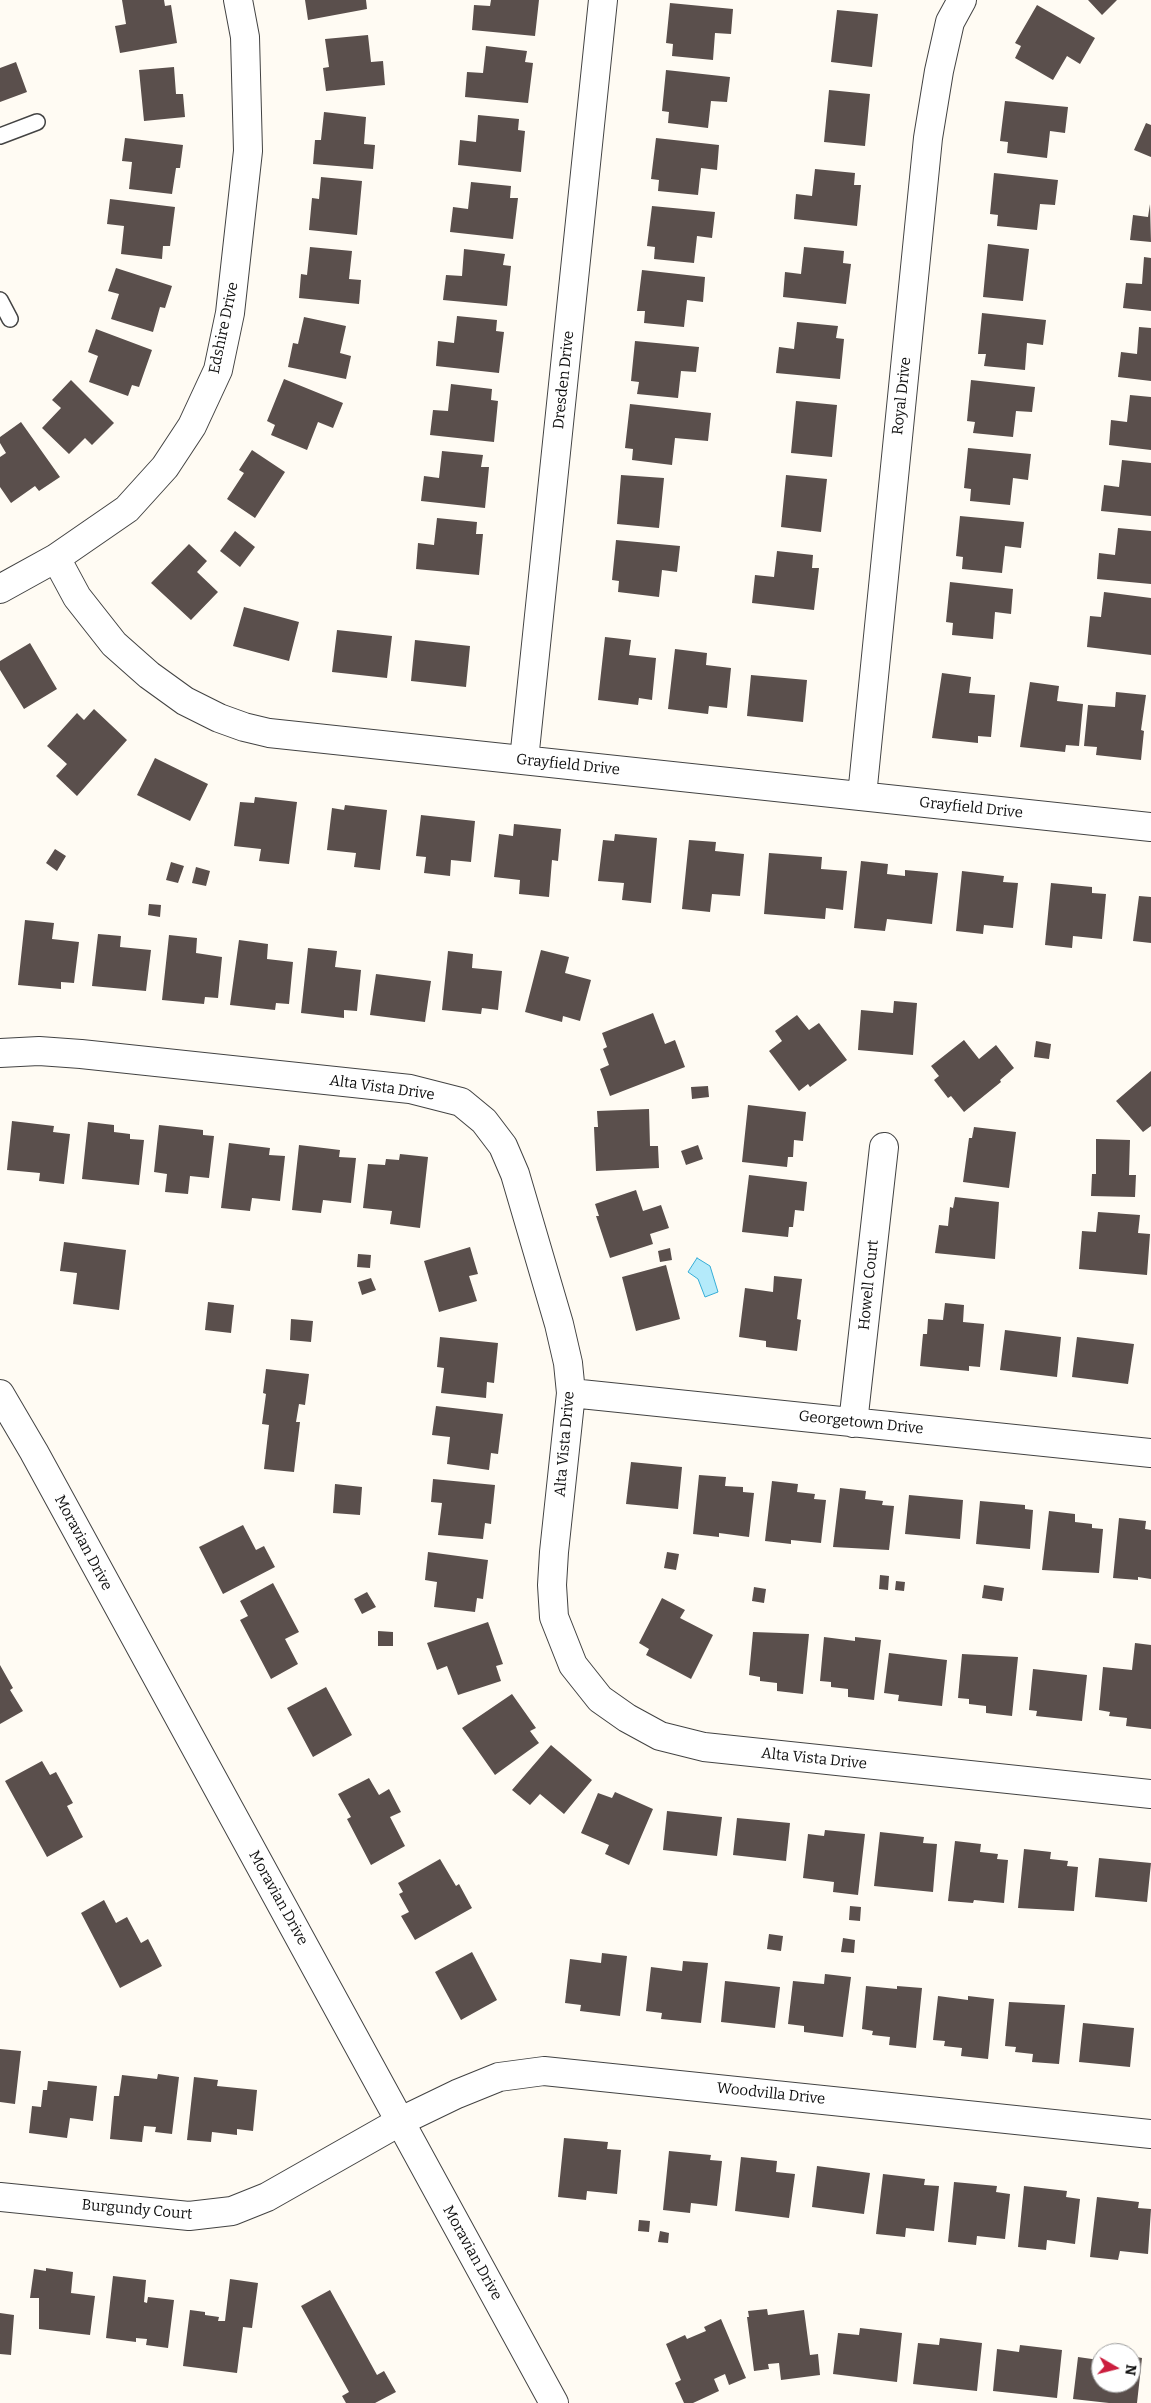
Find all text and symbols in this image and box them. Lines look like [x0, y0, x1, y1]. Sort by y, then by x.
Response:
street label: Edshire Drive [205, 280, 243, 376]
street label: Dresden Drive [550, 330, 578, 430]
street label: Royal Drive [889, 356, 915, 436]
street label: Grayfield Drive [515, 751, 621, 779]
street label: Grayfield Drive [918, 794, 1024, 822]
street label: Alta Vista Drive [328, 1072, 436, 1104]
street label: Howell Court [855, 1239, 883, 1331]
street label: Alta Vista Drive [551, 1390, 579, 1498]
street label: Georgetown Drive [798, 1407, 924, 1439]
street label: Moravian Drive [50, 1492, 116, 1594]
street label: Alta Vista Drive [760, 1745, 868, 1773]
street label: Moravian Drive [245, 1848, 311, 1948]
street label: Woodvilla Drive [716, 2079, 826, 2109]
street label: Burgundy Court [81, 2196, 193, 2224]
street label: Moravian Drive [439, 2203, 505, 2303]
north arrow [1091, 2343, 1141, 2393]
text: N [1121, 2363, 1140, 2377]

